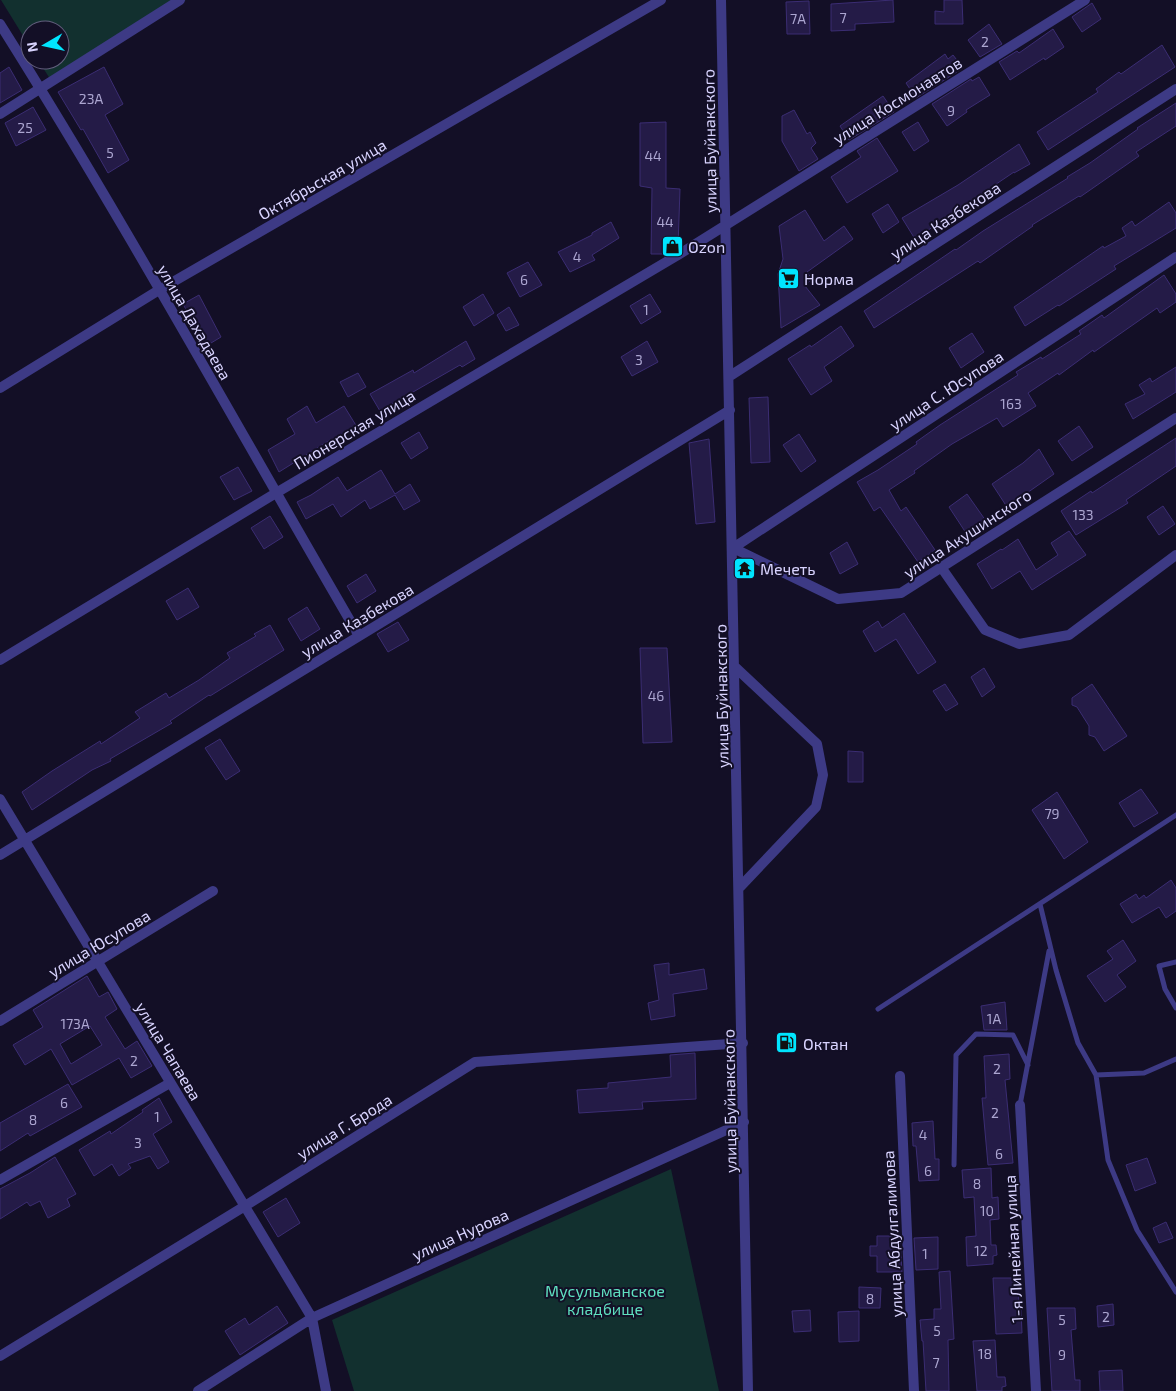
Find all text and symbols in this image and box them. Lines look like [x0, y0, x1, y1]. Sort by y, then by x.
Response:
house number: 7 [839, 9, 847, 26]
house number: 7А [790, 10, 806, 27]
north arrow [20, 20, 70, 70]
house number: 2 [981, 33, 989, 50]
text: N [22, 41, 41, 53]
street label: улица Космонавтов [829, 53, 966, 148]
street label: улица Буйнакского [698, 69, 721, 213]
house number: 23А [79, 90, 103, 107]
house number: 9 [947, 102, 955, 119]
house number: 25 [17, 119, 33, 136]
street label: Октябрьская улица [255, 135, 390, 224]
house number: 5 [106, 144, 114, 161]
house number: 44 [644, 147, 662, 164]
street label: улица Казбекова [886, 177, 1004, 264]
house number: 44 [656, 213, 674, 230]
shop icon: Ozon [660, 234, 684, 258]
place label: Ozon [688, 237, 725, 256]
house number: 4 [573, 248, 581, 265]
street label: улица Дахадаева [153, 261, 236, 384]
supermarket icon: Норма [776, 266, 800, 290]
place label: Норма [804, 269, 854, 288]
house number: 6 [520, 271, 528, 288]
house number: 1 [643, 301, 649, 318]
street label: улица С. Юсупова [886, 346, 1007, 435]
house number: 3 [635, 351, 643, 368]
street label: Пионерская улица [290, 385, 419, 474]
house number: 163 [1000, 395, 1022, 412]
street label: улица Акушинского [899, 485, 1035, 582]
house number: 133 [1072, 506, 1094, 523]
temple icon: Мечеть [732, 556, 756, 580]
place label: Мечеть [760, 559, 816, 578]
street label: улица Казбекова [297, 579, 417, 662]
street label: улица Буйнакского [710, 624, 733, 768]
house number: 46 [648, 687, 664, 704]
house number: 79 [1044, 805, 1060, 822]
street label: улица Юсупова [45, 905, 154, 982]
street label: улица Чапаева [131, 998, 206, 1104]
house number: 1А [987, 1010, 1001, 1027]
house number: 173А [60, 1015, 90, 1032]
street label: улица Буйнакского [718, 1029, 741, 1173]
fuel station icon: Октан [775, 1031, 799, 1055]
place label: Октан [803, 1034, 848, 1053]
house number: 2 [130, 1052, 138, 1069]
house number: 2 [993, 1060, 1001, 1077]
street label: улица Г. Брода [293, 1089, 396, 1164]
house number: 6 [60, 1094, 68, 1111]
house number: 2 [991, 1104, 999, 1121]
house number: 1 [154, 1108, 160, 1125]
house number: 8 [29, 1111, 37, 1128]
house number: 4 [919, 1126, 927, 1143]
house number: 3 [134, 1134, 142, 1151]
house number: 6 [995, 1145, 1003, 1162]
street label: улица Абдулгалимова [878, 1150, 907, 1318]
house number: 6 [924, 1162, 932, 1179]
house number: 8 [973, 1175, 981, 1192]
street label: 1-я Линейная улица [1000, 1175, 1027, 1323]
house number: 10 [980, 1202, 994, 1219]
street label: улица Нурова [409, 1204, 512, 1265]
house number: 12 [974, 1242, 988, 1259]
house number: 1 [922, 1245, 928, 1262]
park label: Мусульманское кладбище [545, 1281, 665, 1318]
house number: 8 [866, 1290, 874, 1307]
house number: 2 [1102, 1308, 1110, 1325]
house number: 5 [1058, 1311, 1066, 1328]
house number: 5 [933, 1322, 941, 1339]
house number: 18 [978, 1345, 992, 1362]
house number: 9 [1058, 1346, 1066, 1363]
house number: 7 [932, 1354, 940, 1371]

